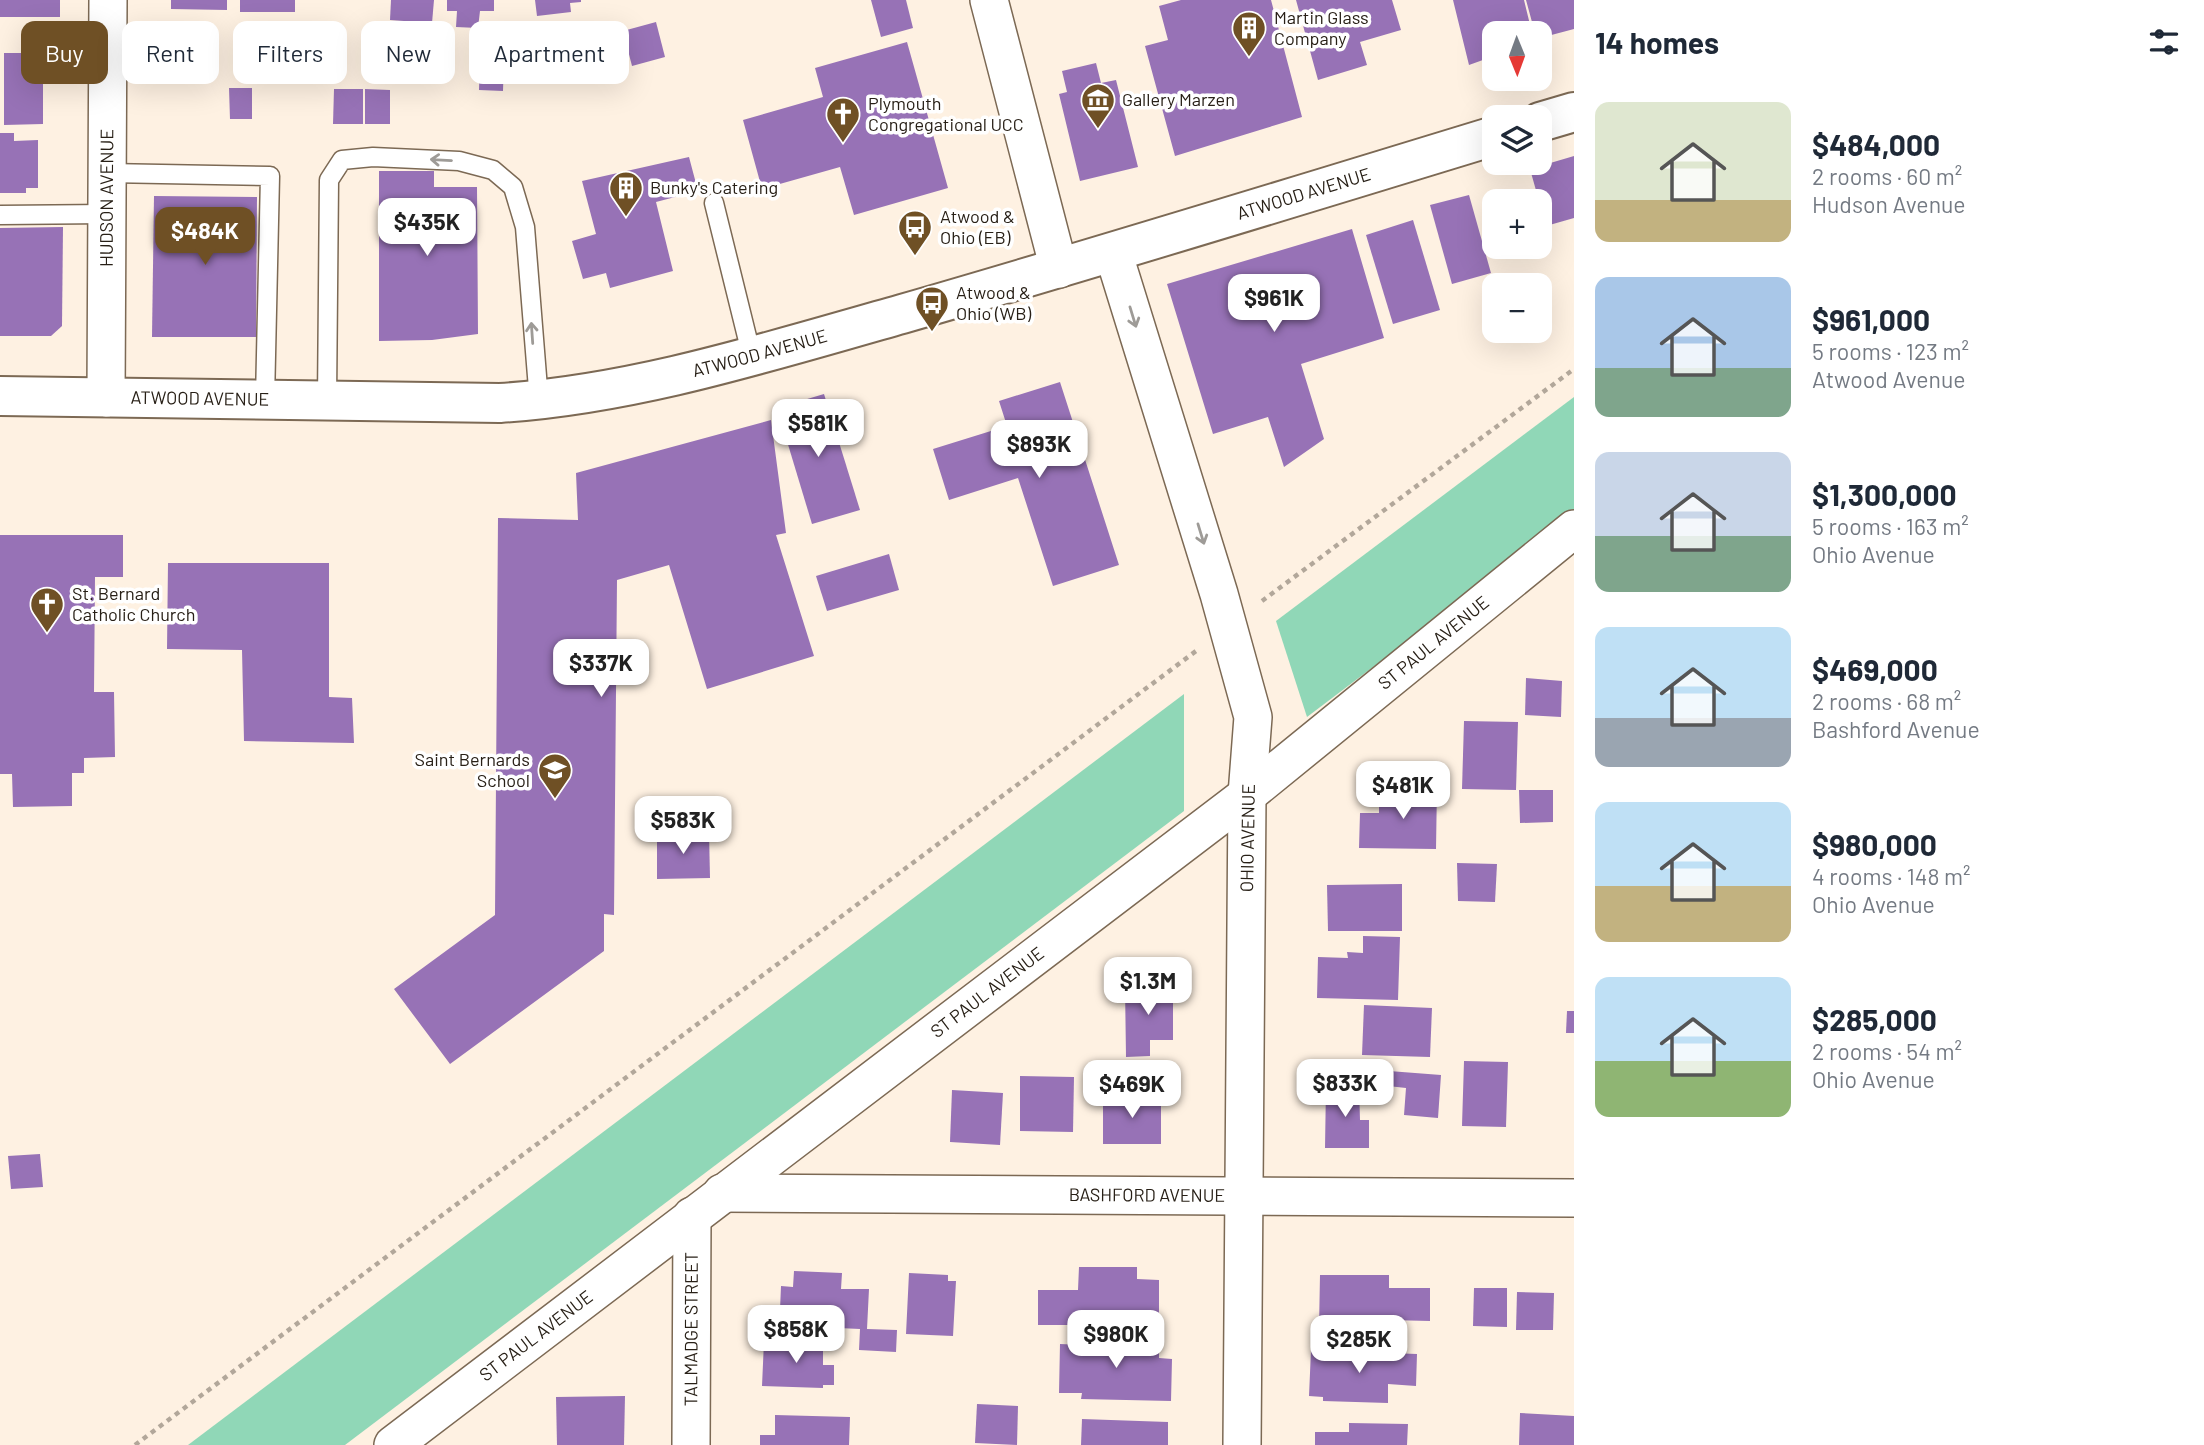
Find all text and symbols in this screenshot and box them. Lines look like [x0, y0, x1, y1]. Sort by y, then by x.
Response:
place label: Martin Glass Company [1274, 6, 1369, 49]
building icon: Martin Glass Company [1230, 9, 1268, 58]
chip: Buy [21, 21, 108, 84]
chip: Rent [122, 21, 219, 84]
chip: Filters [233, 21, 347, 84]
chip: New [361, 21, 455, 84]
chip: Apartment [469, 21, 629, 84]
north arrow [1482, 21, 1552, 91]
map controls [1482, 21, 1552, 343]
icon: filters [2145, 23, 2183, 61]
text: 14 homes [1595, 24, 1719, 60]
museum icon: Gallery Marzen [1079, 81, 1117, 130]
place label: Gallery Marzen [1122, 88, 1235, 110]
place label: Plymouth Congregational UCC [868, 92, 1024, 135]
church icon: Plymouth Congregational UCC [824, 95, 862, 144]
button: layers [1482, 105, 1552, 175]
text: $484,000 [1812, 126, 1940, 162]
street label: HUDSON AVENUE [95, 129, 117, 267]
icon: home [1651, 130, 1735, 214]
one-way arrow [429, 154, 452, 167]
street label: ATWOOD AVENUE [1234, 162, 1373, 224]
text: 2 rooms · 60 m² [1812, 162, 1962, 190]
building icon: Bunky's Catering [607, 169, 645, 218]
place label: Bunky's Catering [650, 176, 778, 198]
button: + [1482, 189, 1552, 259]
text: Hudson Avenue [1812, 190, 1966, 218]
pin: $435K [378, 198, 476, 258]
place label: Atwood & Ohio (EB) [940, 205, 1015, 248]
text: $435K [394, 207, 460, 235]
pin: $484K [156, 208, 254, 267]
bus stop icon: Atwood & Ohio (EB) [896, 208, 934, 257]
text: $484K [171, 216, 239, 244]
button: − [1482, 273, 1552, 343]
pin: $961K [1225, 274, 1323, 334]
place label: Atwood & Ohio (WB) [956, 281, 1031, 324]
text: $961K [1244, 283, 1304, 311]
bus stop icon: Atwood & Ohio (WB) [913, 284, 951, 333]
text: $961,000 [1812, 301, 1930, 337]
icon: home [1651, 305, 1735, 389]
one-way arrow [1127, 306, 1140, 328]
one-way arrow [525, 322, 538, 345]
street label: ATWOOD AVENUE [690, 324, 829, 381]
text: 5 rooms · 123 m² [1812, 337, 1969, 365]
text: Atwood Avenue [1812, 365, 1966, 393]
street label: ATWOOD AVENUE [131, 386, 269, 410]
pin: $581K [769, 400, 867, 459]
text: $581K [788, 408, 848, 436]
pin: $893K [990, 420, 1088, 480]
text: $893K [1007, 429, 1071, 457]
text: $1,300,000 [1812, 476, 1957, 512]
icon: home [1651, 480, 1735, 564]
text: 5 rooms · 163 m² [1812, 512, 1969, 540]
one-way arrow [1195, 523, 1208, 545]
text: Ohio Avenue [1812, 540, 1935, 568]
place label: St. Bernard Catholic Church [72, 582, 195, 625]
church icon: St. Bernard Catholic Church [28, 585, 66, 634]
street label: ST PAUL AVENUE [1373, 591, 1493, 694]
pin: $337K [552, 640, 650, 699]
text: $337K [569, 648, 633, 676]
text: $469,000 [1812, 651, 1938, 687]
icon: home [1651, 655, 1735, 739]
text: 2 rooms · 68 m² [1812, 687, 1961, 715]
text: Bashford Avenue [1812, 715, 1980, 743]
place label: Saint Bernards School [415, 748, 530, 791]
school or university icon: Saint Bernards School [536, 751, 574, 800]
pin: $481K [1354, 762, 1452, 821]
text: $481K [1372, 770, 1434, 798]
street label: OHIO AVENUE [1235, 784, 1259, 892]
pin: $583K [634, 796, 732, 856]
text: $583K [651, 805, 715, 833]
text: $980,000 [1812, 826, 1937, 862]
icon: home [1651, 830, 1735, 914]
text: 4 rooms · 148 m² [1812, 862, 1971, 890]
text: Ohio Avenue [1812, 890, 1935, 918]
street label: ST PAUL AVENUE [926, 942, 1048, 1042]
pin: $1.3M [1099, 958, 1197, 1017]
text: $1.3M [1120, 966, 1176, 994]
text: $285,000 [1812, 1001, 1937, 1037]
icon: home [1651, 1005, 1735, 1089]
text: 2 rooms · 54 m² [1812, 1037, 1962, 1065]
pin: $469K [1083, 1060, 1181, 1120]
pin: $833K [1296, 1060, 1394, 1119]
text: Ohio Avenue [1812, 1065, 1935, 1093]
text: $833K [1313, 1068, 1377, 1096]
text: $469K [1099, 1069, 1165, 1097]
street label: BASHFORD AVENUE [1069, 1183, 1225, 1206]
street label: TALMADGE STREET [679, 1252, 702, 1406]
street label: ST PAUL AVENUE [475, 1285, 597, 1385]
pin: $858K [747, 1306, 845, 1365]
pin: $980K [1067, 1310, 1165, 1370]
text: $858K [764, 1314, 828, 1342]
pin: $285K [1310, 1316, 1408, 1375]
text: $980K [1083, 1319, 1149, 1347]
text: $285K [1326, 1324, 1392, 1352]

